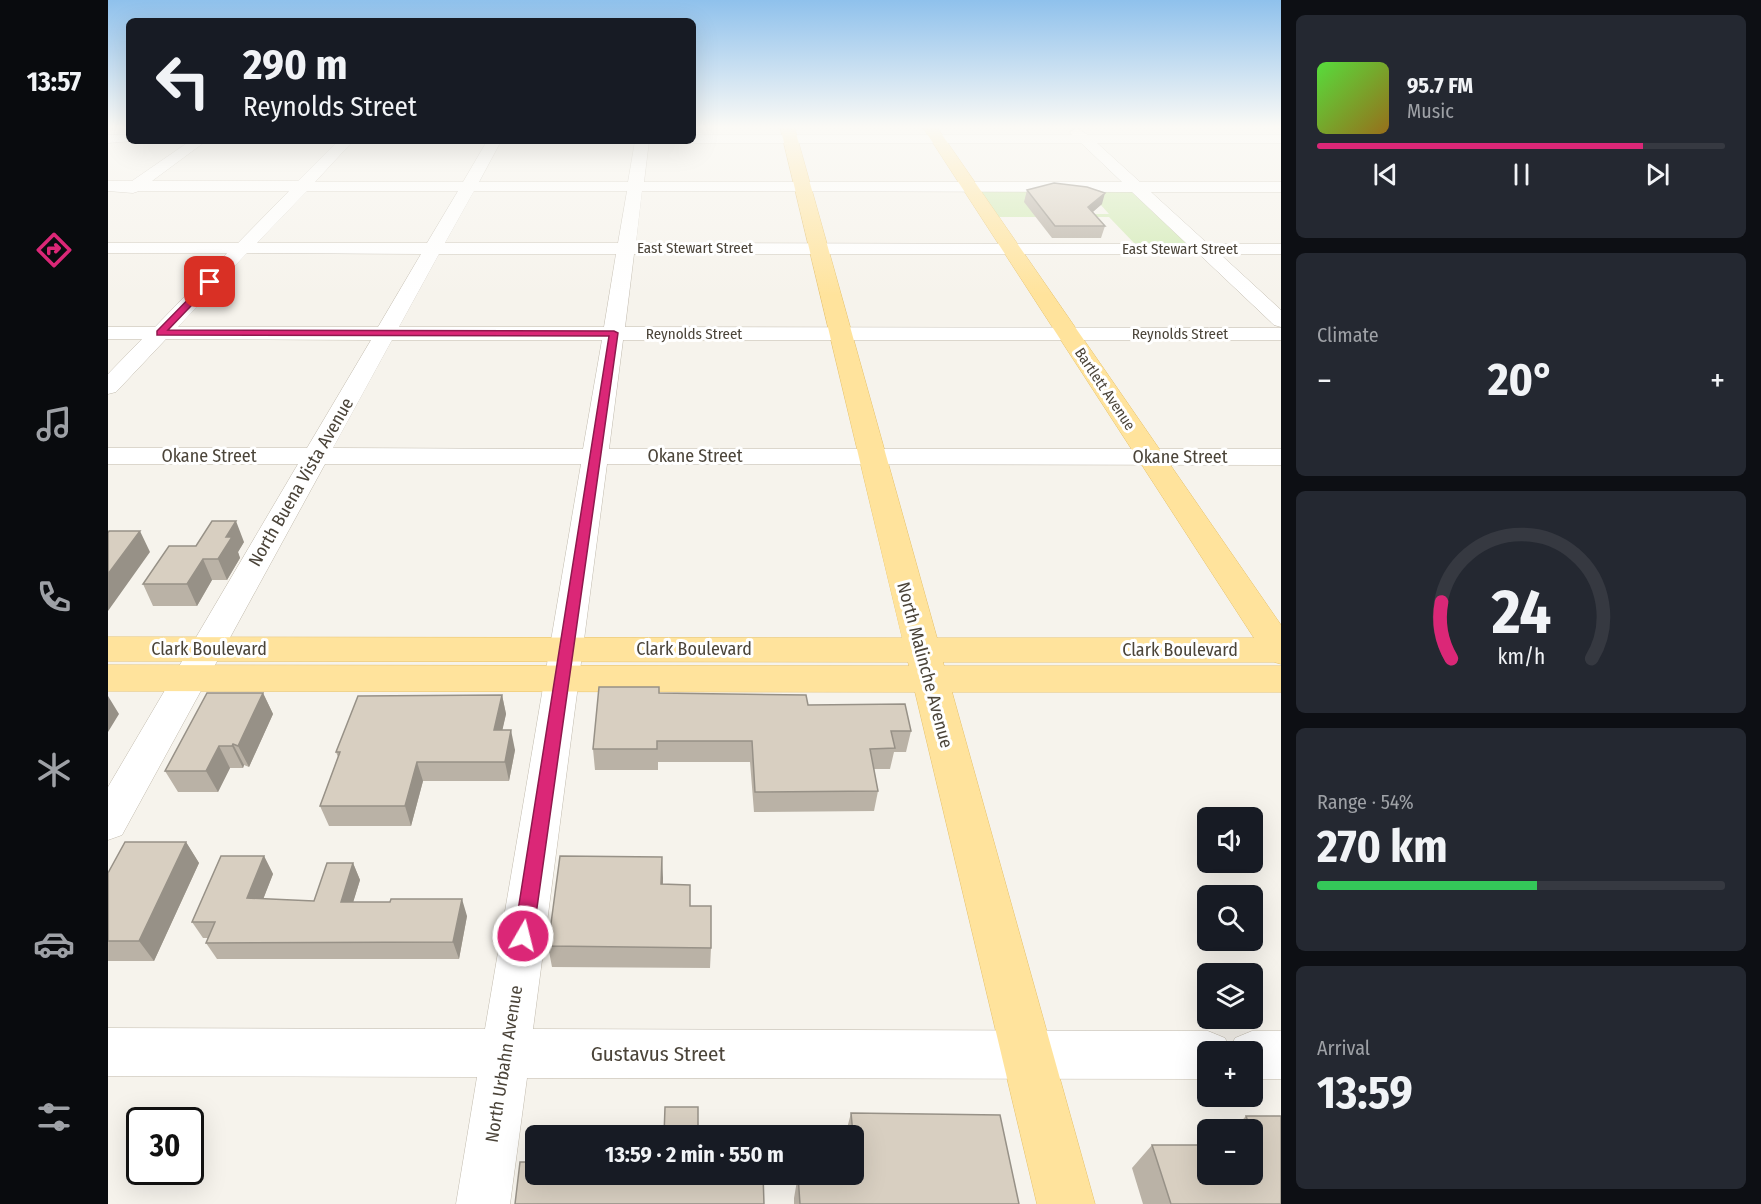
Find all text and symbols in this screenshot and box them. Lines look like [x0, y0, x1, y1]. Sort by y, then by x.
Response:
text: 290 m [243, 40, 348, 90]
icon: left [144, 42, 222, 120]
text: 13:57 [27, 66, 81, 98]
text: 95.7 FM [1407, 72, 1473, 99]
text: Reynolds Street [243, 91, 417, 123]
text: Music [1407, 99, 1454, 123]
icon: previous [1369, 158, 1402, 191]
icon: pause [1505, 158, 1538, 191]
icon: next [1641, 158, 1674, 191]
icon: directions [33, 229, 75, 271]
street label: East Stewart Street [637, 239, 753, 257]
street label: East Stewart Street [1122, 240, 1238, 258]
pin [184, 256, 235, 307]
icon: arrive [193, 265, 226, 298]
text: Climate [1317, 323, 1379, 347]
street label: Reynolds Street [646, 325, 742, 343]
street label: Reynolds Street [1132, 325, 1228, 343]
street label: Bartlett Avenue [1071, 344, 1139, 434]
text: 20° [1488, 353, 1554, 407]
text: − [1317, 361, 1332, 401]
text: + [1710, 361, 1725, 401]
street label: North Buena Vista Avenue [244, 394, 358, 570]
icon: music [33, 403, 75, 445]
street label: Okane Street [161, 445, 257, 467]
street label: Okane Street [647, 445, 743, 467]
street label: Okane Street [1132, 446, 1228, 468]
text: 24 [1490, 575, 1551, 650]
icon: phone [33, 576, 75, 618]
street label: North Malinche Avenue [892, 580, 958, 750]
street label: Clark Boulevard [151, 638, 267, 660]
street label: Clark Boulevard [636, 638, 752, 660]
street label: Clark Boulevard [1122, 639, 1238, 661]
text: km/h [1497, 644, 1545, 670]
icon: climate [33, 749, 75, 791]
text: Range · 54% [1317, 790, 1414, 814]
map controls [1197, 807, 1263, 1185]
button: sound [1197, 807, 1263, 873]
text: 270 km [1317, 820, 1448, 874]
button: search [1197, 885, 1263, 951]
position arrow [491, 904, 555, 968]
icon: car [33, 923, 75, 965]
button: layers [1197, 963, 1263, 1029]
street label: North Urbahn Avenue [481, 984, 527, 1144]
text: Arrival [1317, 1036, 1370, 1060]
street label: Gustavus Street [591, 1041, 725, 1067]
button: + [1197, 1041, 1263, 1107]
text: 13:59 [1317, 1066, 1413, 1120]
icon: filters [33, 1096, 75, 1138]
speed limit sign: 30 [126, 1107, 204, 1185]
button: − [1197, 1119, 1263, 1185]
text: 13:59 · 2 min · 550 m [605, 1141, 784, 1168]

